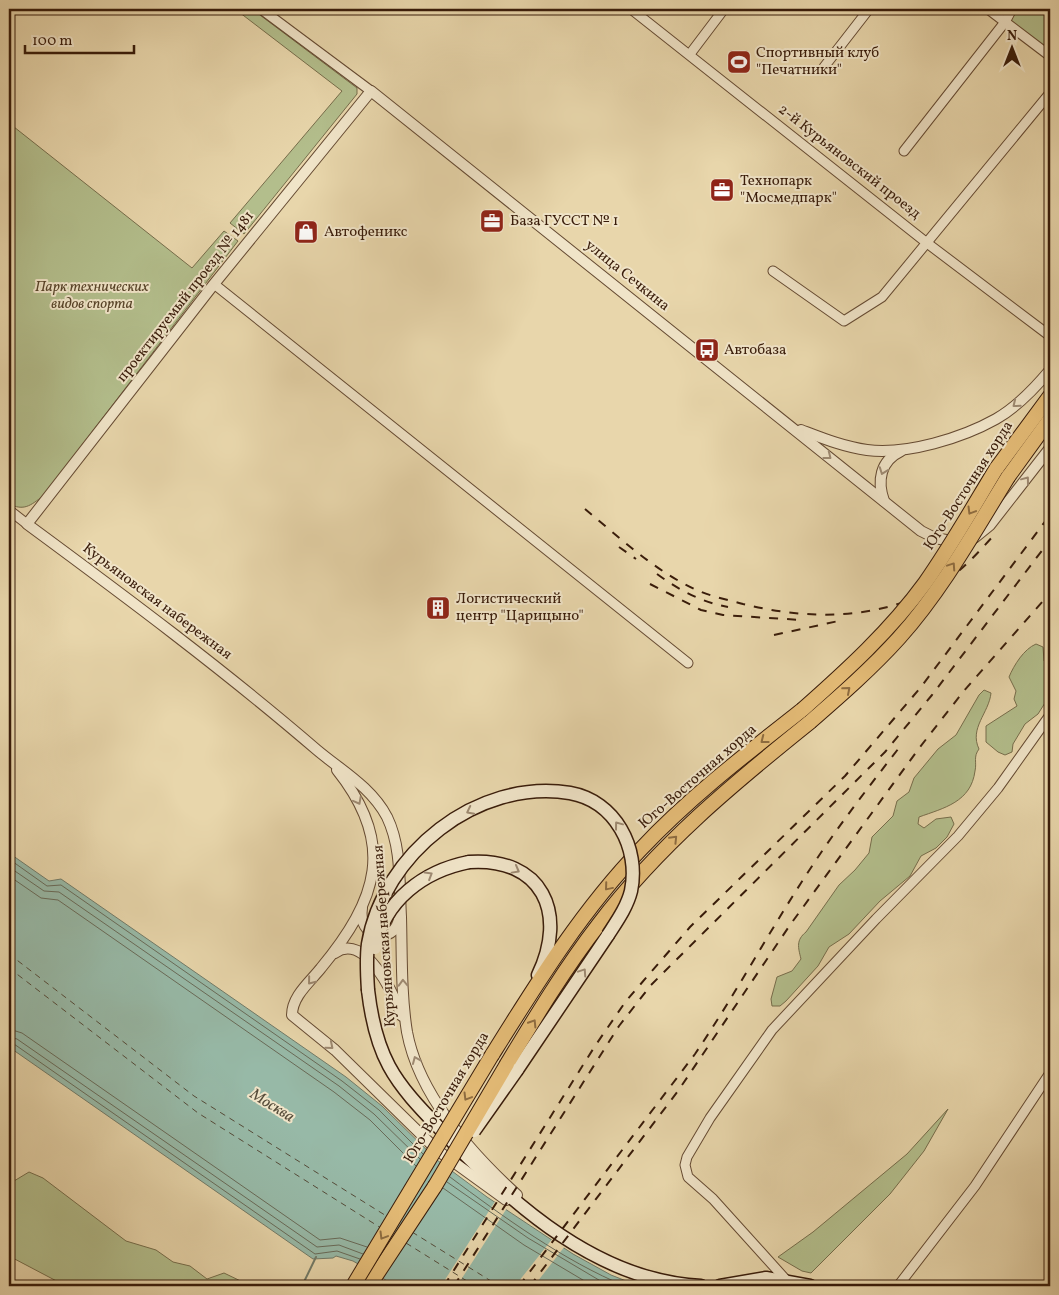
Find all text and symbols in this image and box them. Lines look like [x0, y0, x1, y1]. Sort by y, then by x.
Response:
scale bar [25, 22, 134, 54]
north arrow [986, 22, 1036, 72]
text: N [1007, 27, 1017, 46]
text: 100 m [32, 31, 72, 52]
place label: Спортивный клуб "Печатники" [756, 43, 879, 81]
sports icon: Спортивный клуб "Печатники" [726, 49, 752, 75]
street label: 2-й Курьяновский проезд [773, 100, 925, 225]
place label: Технопарк "Мосмедпарк" [740, 171, 837, 209]
office icon: Технопарк "Мосмедпарк" [709, 177, 735, 203]
street label: проектируемый проезд № 1481 [112, 207, 260, 387]
office icon: База ГУССТ № 1 [479, 208, 505, 234]
place label: База ГУССТ № 1 [510, 211, 619, 232]
shop icon: Автофеникс [293, 219, 319, 245]
place label: Автофеникс [324, 222, 408, 243]
street label: улица Сечкина [580, 235, 674, 317]
park label: Парк технических видов спорта [35, 277, 149, 315]
bus stop icon: Автобаза [694, 337, 720, 363]
place label: Автобаза [724, 340, 787, 361]
one-way arrow [1012, 399, 1021, 408]
street label: Юго-Восточная хорда [919, 417, 1019, 555]
one-way arrow [822, 451, 831, 459]
one-way arrow [879, 466, 889, 475]
one-way arrow [1020, 476, 1029, 486]
one-way arrow [967, 505, 977, 514]
street label: Курьяновская набережная [78, 539, 236, 665]
one-way arrow [946, 563, 955, 572]
place label: Логистический центр "Царицыно" [456, 589, 584, 627]
building icon: Логистический центр "Царицыно" [425, 595, 451, 621]
one-way arrow [841, 687, 850, 695]
street label: Юго-Восточная хорда [634, 720, 762, 834]
one-way arrow [760, 734, 770, 743]
one-way arrow [352, 796, 362, 805]
one-way arrow [466, 805, 475, 815]
one-way arrow [615, 821, 624, 831]
one-way arrow [668, 836, 677, 845]
street label: Курьяновская набережная [368, 844, 402, 1028]
one-way arrow [510, 864, 519, 874]
one-way arrow [424, 871, 433, 881]
one-way arrow [605, 882, 614, 891]
one-way arrow [577, 968, 586, 978]
one-way arrow [308, 975, 316, 984]
one-way arrow [398, 978, 409, 986]
one-way arrow [526, 1019, 536, 1028]
street label: Юго-Восточная хорда [399, 1028, 495, 1168]
one-way arrow [324, 1040, 333, 1048]
one-way arrow [411, 1057, 421, 1065]
water label: Москва [245, 1083, 299, 1128]
one-way arrow [463, 1091, 473, 1100]
one-way arrow [380, 1231, 390, 1240]

